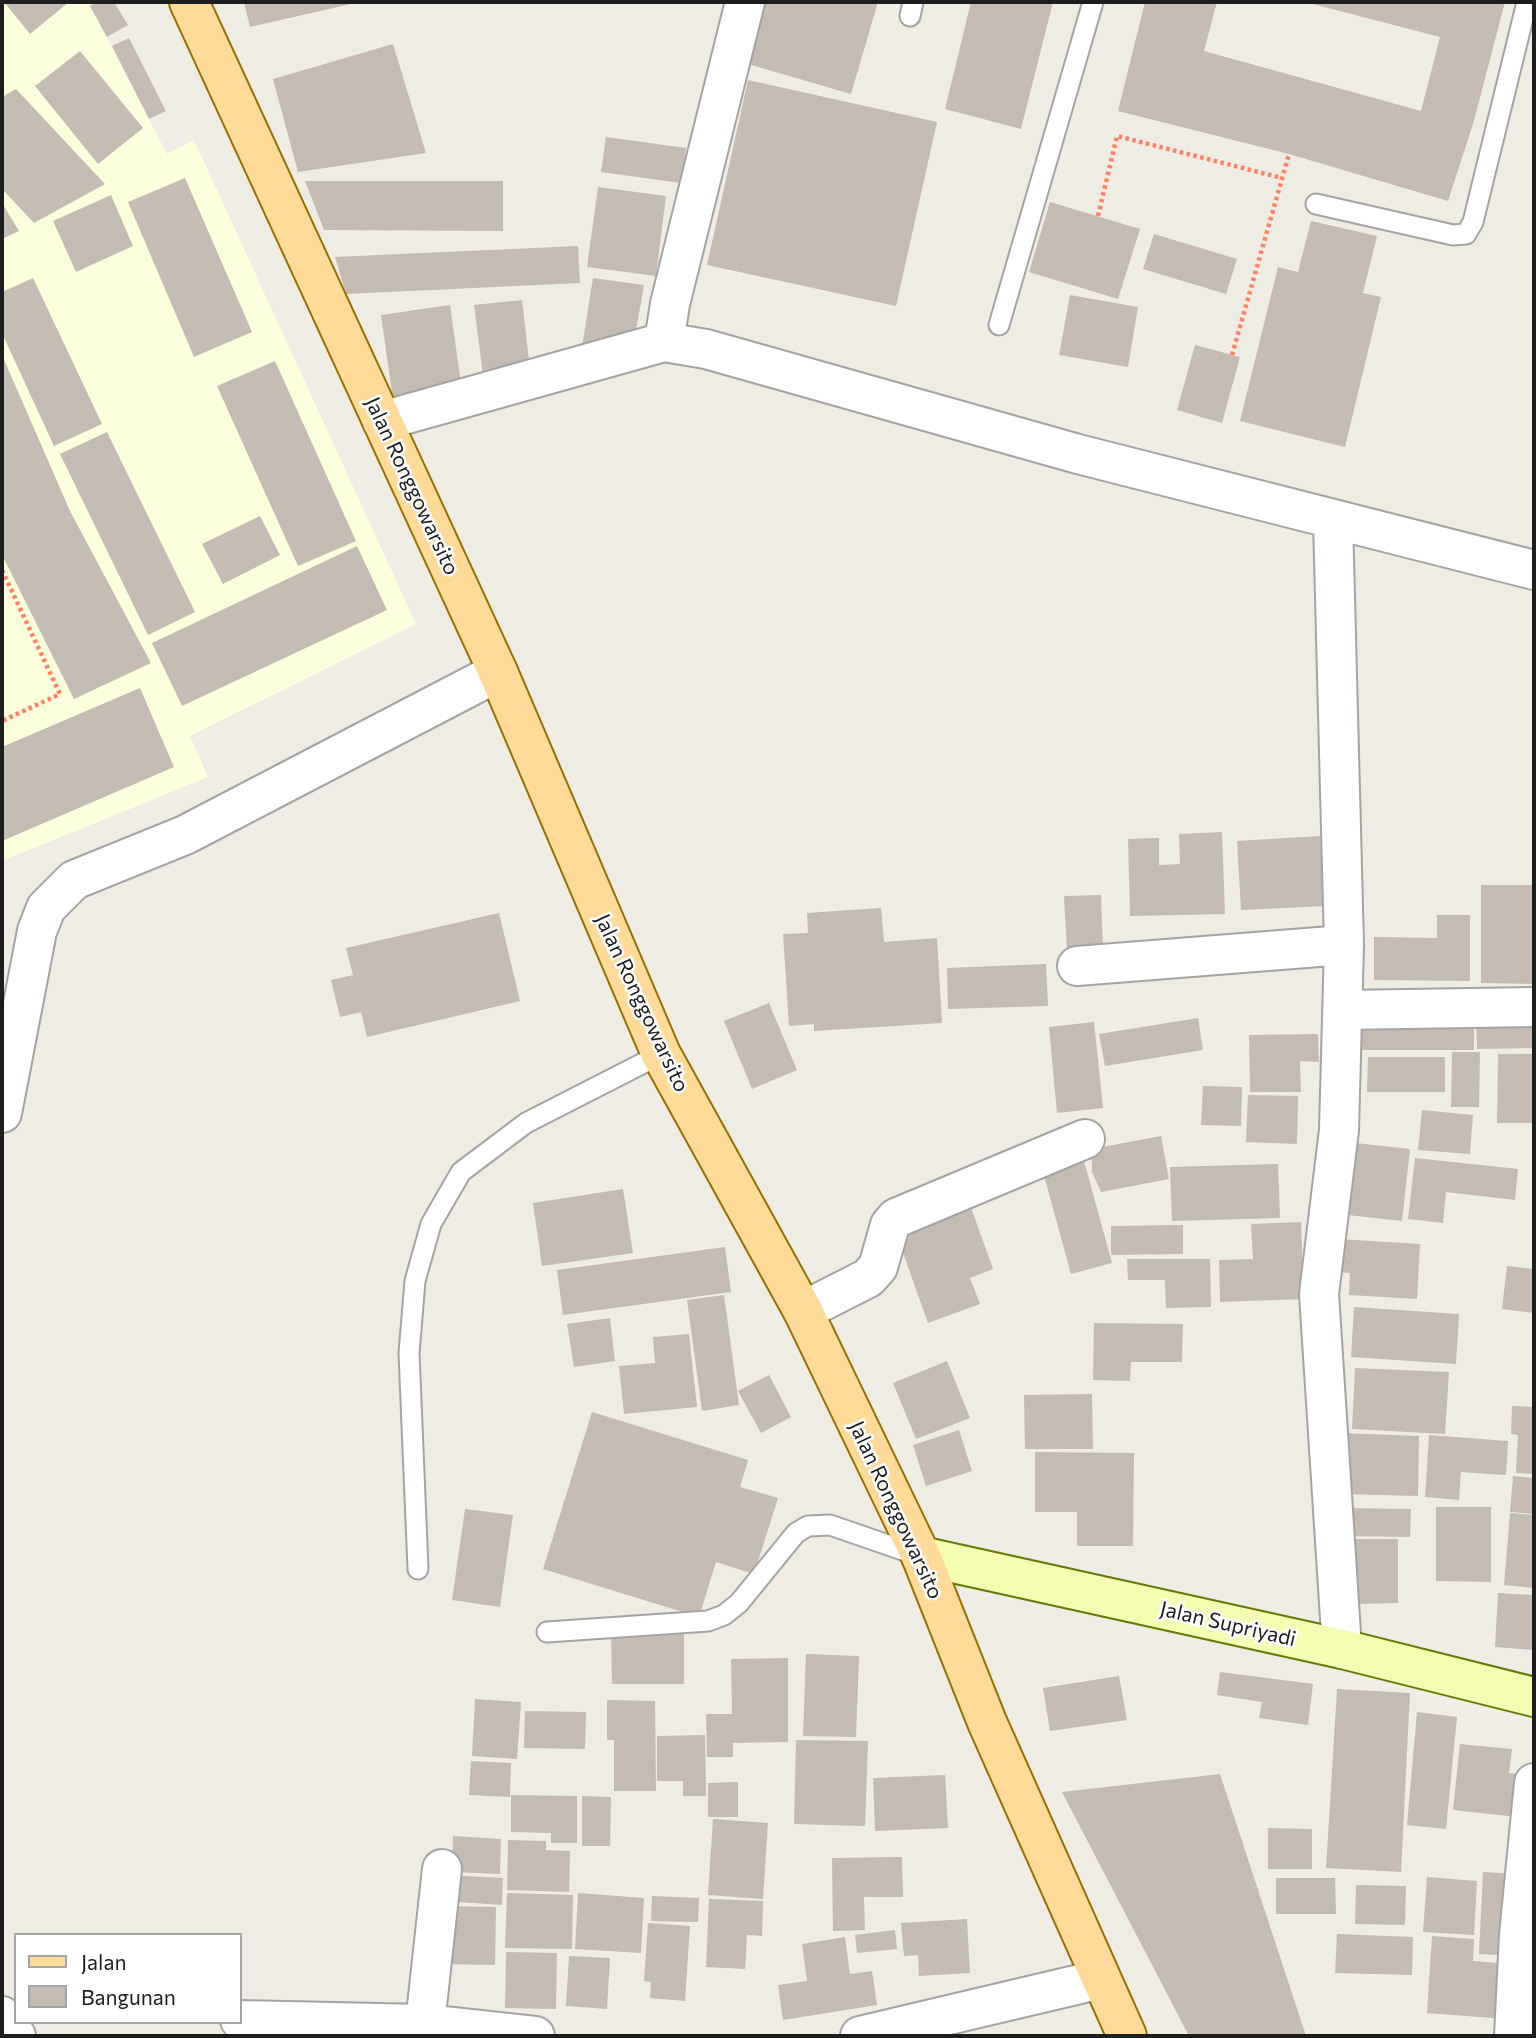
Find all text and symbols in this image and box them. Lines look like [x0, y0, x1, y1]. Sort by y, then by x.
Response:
street label: Jalan Ronggowarsito [360, 393, 464, 579]
street label: Jalan Ronggowarsito [590, 910, 694, 1096]
street label: Jalan Ronggowarsito [844, 1417, 948, 1603]
street label: Jalan Supriyadi [1158, 1596, 1298, 1652]
legend [14, 1933, 242, 2024]
text: Jalan [81, 1949, 126, 1974]
text: Bangunan [81, 1984, 176, 2009]

